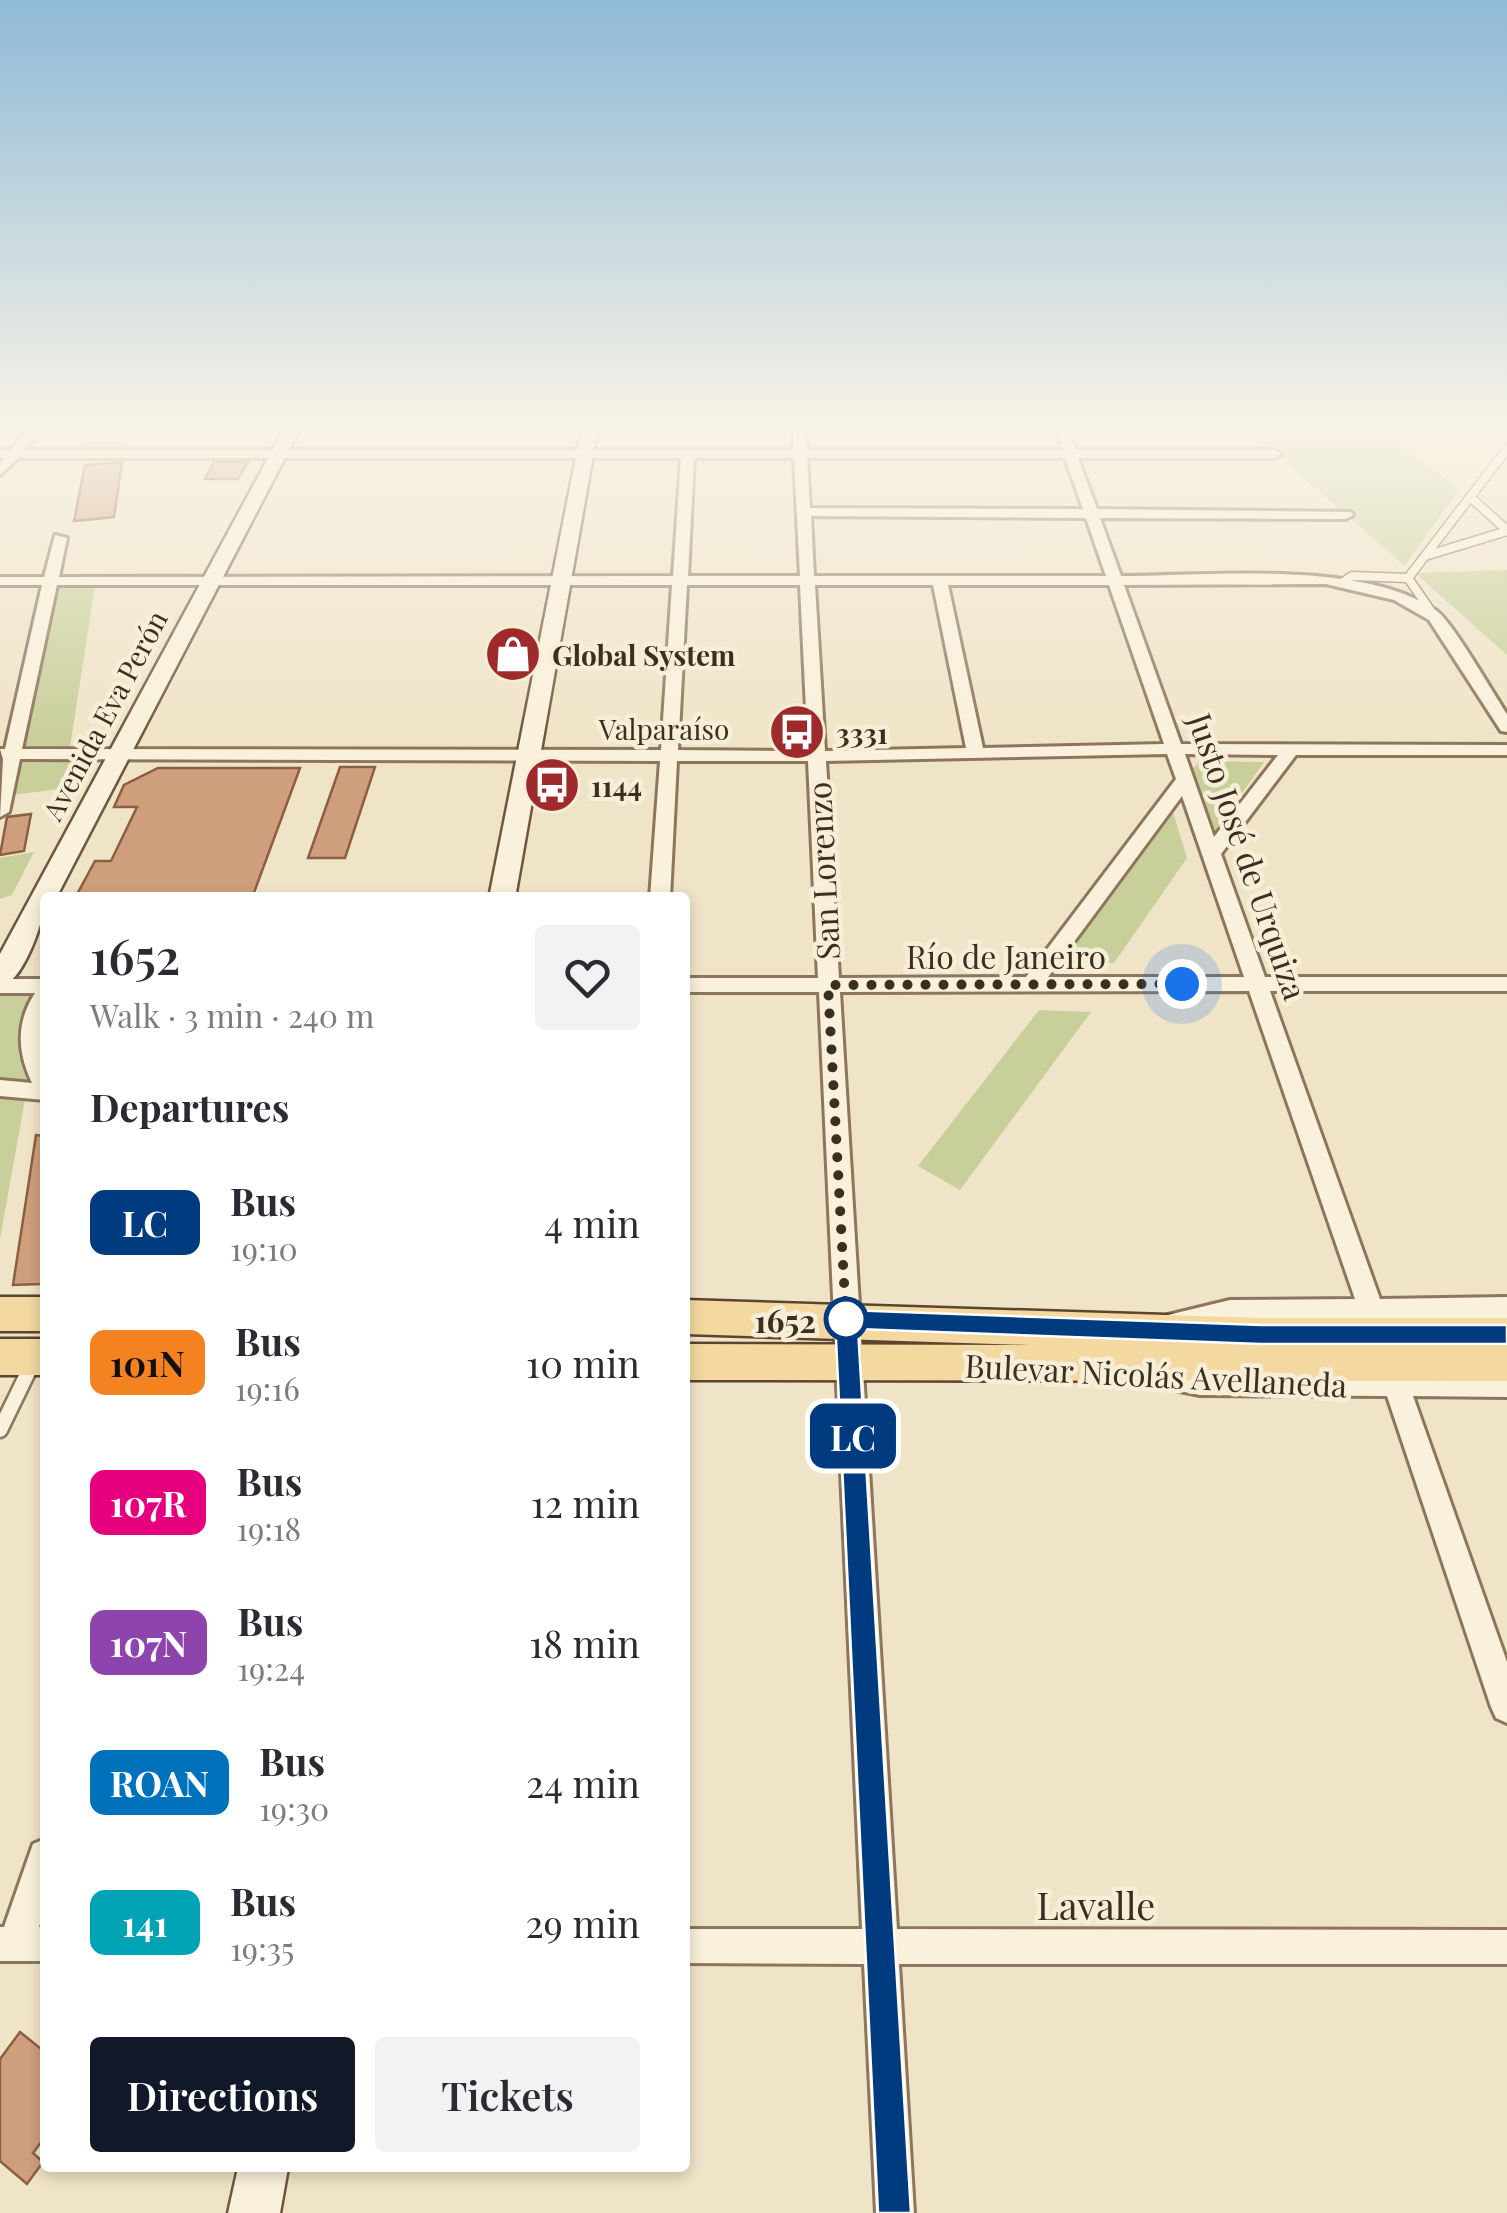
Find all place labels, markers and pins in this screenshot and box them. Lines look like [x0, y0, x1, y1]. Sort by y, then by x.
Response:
shop icon: Global System [483, 624, 543, 684]
place label: Global System [552, 636, 735, 673]
bus stop icon: 3331 [767, 702, 827, 762]
place label: 3331 [836, 714, 888, 751]
bus stop icon: 1144 [522, 755, 582, 815]
place label: 1144 [591, 767, 642, 804]
place label: 1652 [754, 1298, 816, 1341]
marker: 1652 [825, 1298, 867, 1340]

